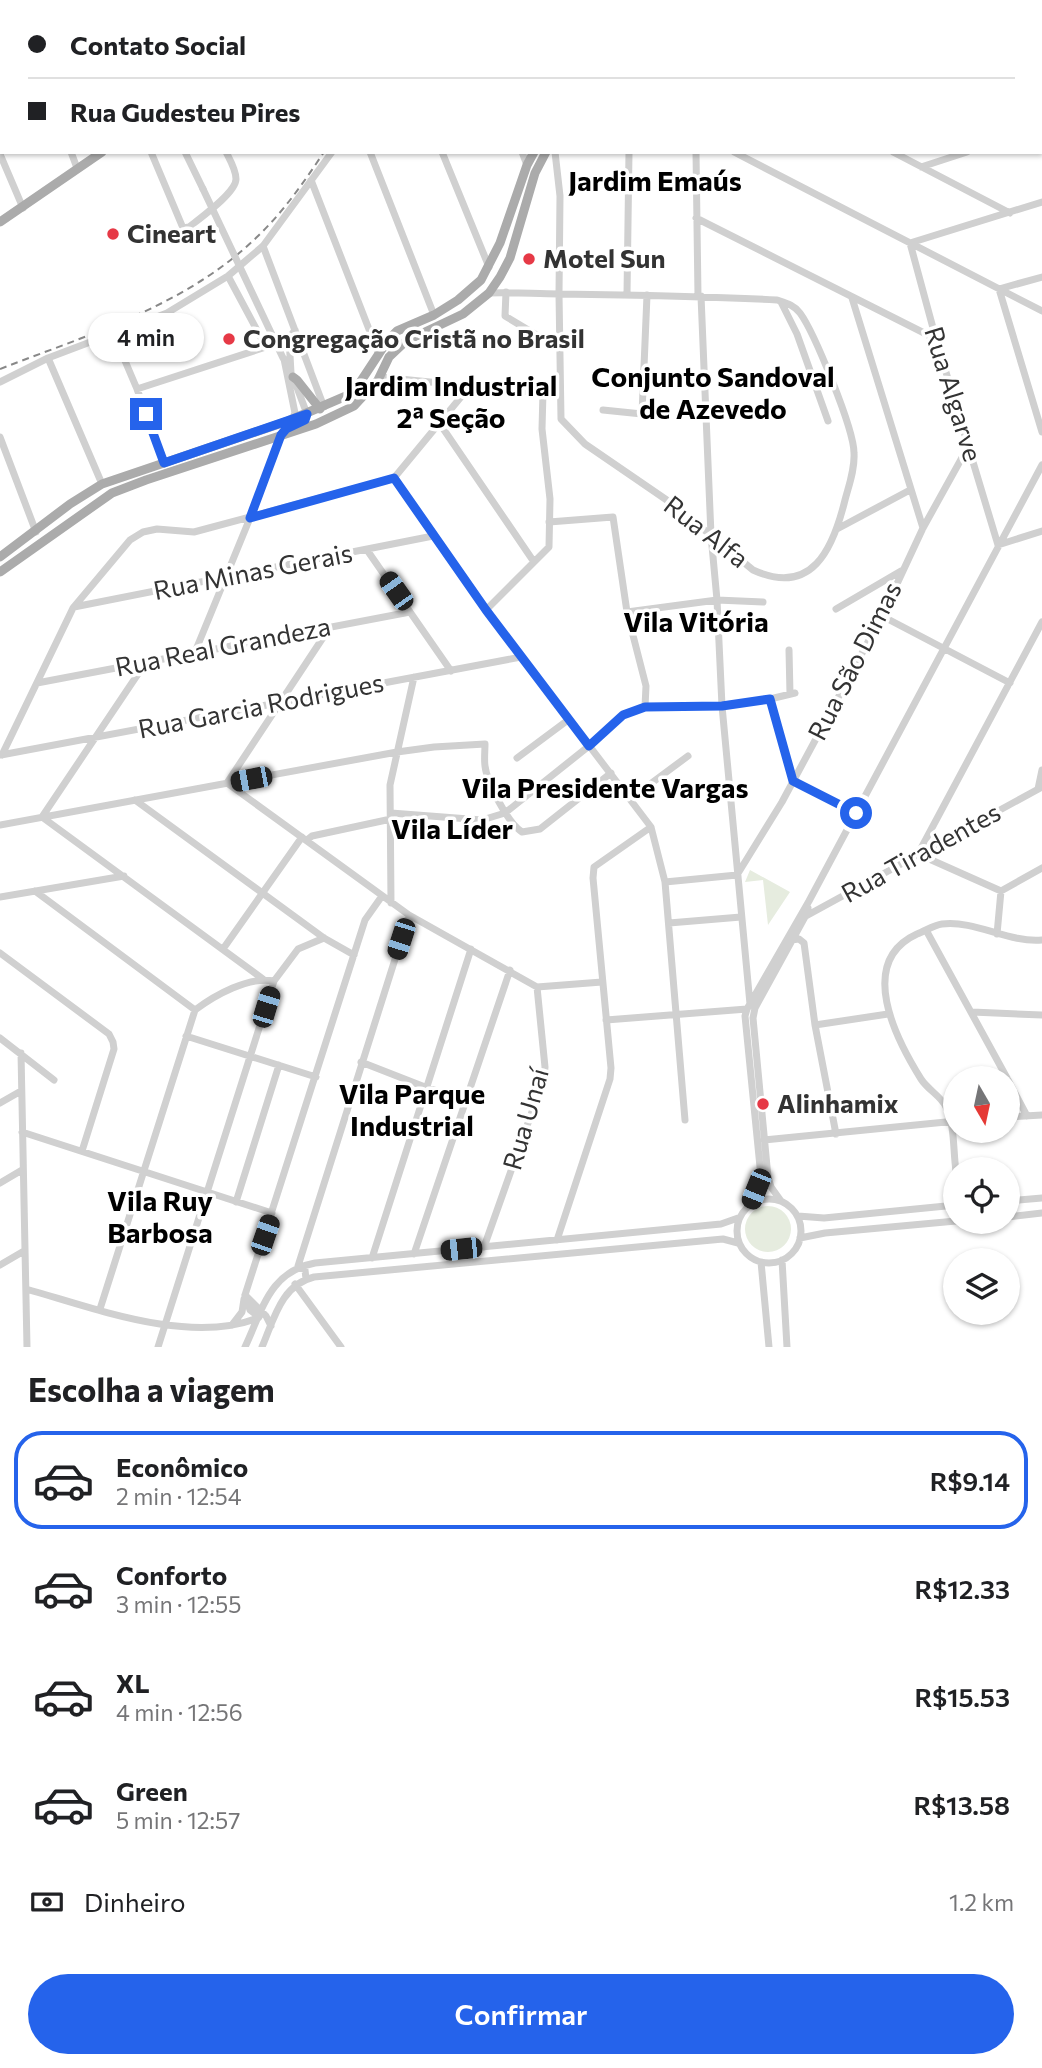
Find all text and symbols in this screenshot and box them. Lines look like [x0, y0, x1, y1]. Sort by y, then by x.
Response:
text: Contato Social [70, 29, 246, 60]
text: Rua Gudesteu Pires [70, 96, 300, 127]
district label: Jardim Emaús [568, 163, 742, 197]
place label: Cineart [127, 217, 216, 248]
marker: Cineart [105, 226, 121, 242]
place label: Motel Sun [543, 242, 665, 273]
marker: Motel Sun [521, 251, 537, 267]
callout: 4 min [88, 312, 204, 362]
place label: Congregação Cristã no Brasil [243, 322, 585, 353]
street label: Rua Algarve [919, 322, 990, 465]
text: 4 min [117, 323, 175, 351]
marker: Congregação Cristã no Brasil [221, 331, 237, 347]
district label: Conjunto Sandoval de Azevedo [591, 359, 835, 425]
district label: Jardim Industrial 2ª Seção [345, 368, 557, 434]
route end [130, 398, 162, 430]
street label: Rua Alfa [659, 488, 755, 573]
street label: Rua Minas Gerais [150, 536, 355, 605]
car [376, 568, 417, 614]
street label: Rua São Dimas [800, 576, 907, 745]
district label: Vila Vitória [623, 604, 769, 638]
street label: Rua Real Grandeza [112, 609, 333, 682]
street label: Rua Garcia Rodrigues [135, 666, 386, 744]
car [229, 765, 274, 793]
district label: Vila Presidente Vargas [461, 770, 749, 804]
street label: Rua Tiradentes [835, 795, 1005, 908]
route start [840, 797, 872, 829]
district label: Vila Líder [391, 811, 514, 845]
car [385, 916, 418, 962]
car [250, 984, 283, 1030]
street label: Rua Unaí [495, 1063, 554, 1173]
north arrow [943, 1066, 1020, 1143]
map controls [943, 1066, 1020, 1325]
district label: Vila Parque Industrial [339, 1076, 485, 1142]
place label: Alinhamix [777, 1087, 899, 1118]
marker: Alinhamix [755, 1096, 771, 1112]
button: locate [943, 1157, 1020, 1234]
car [739, 1166, 774, 1212]
district label: Vila Ruy Barbosa [107, 1183, 213, 1249]
car [249, 1212, 282, 1258]
car [440, 1236, 483, 1262]
button: layers [943, 1248, 1020, 1325]
text: Escolha a viagem [28, 1369, 275, 1409]
icon: car [32, 1449, 95, 1512]
text: Econômico [116, 1451, 248, 1482]
text: R$9.14 [930, 1465, 1010, 1496]
text: 2 min · 12:54 [116, 1482, 242, 1510]
icon: car [32, 1557, 95, 1620]
text: Conforto [116, 1559, 227, 1590]
text: R$12.33 [915, 1573, 1010, 1604]
text: 3 min · 12:55 [116, 1590, 241, 1618]
icon: car [32, 1665, 95, 1728]
text: XL [116, 1667, 150, 1698]
text: R$15.53 [914, 1681, 1010, 1712]
text: 4 min · 12:56 [116, 1698, 243, 1726]
icon: car [32, 1773, 95, 1836]
text: Green [116, 1775, 188, 1806]
text: R$13.58 [913, 1789, 1010, 1820]
text: 5 min · 12:57 [116, 1806, 240, 1834]
icon: cash [28, 1883, 66, 1921]
text: Dinheiro [84, 1886, 186, 1917]
text: 1.2 km [949, 1888, 1014, 1916]
button: Confirmar [28, 1974, 1014, 2054]

